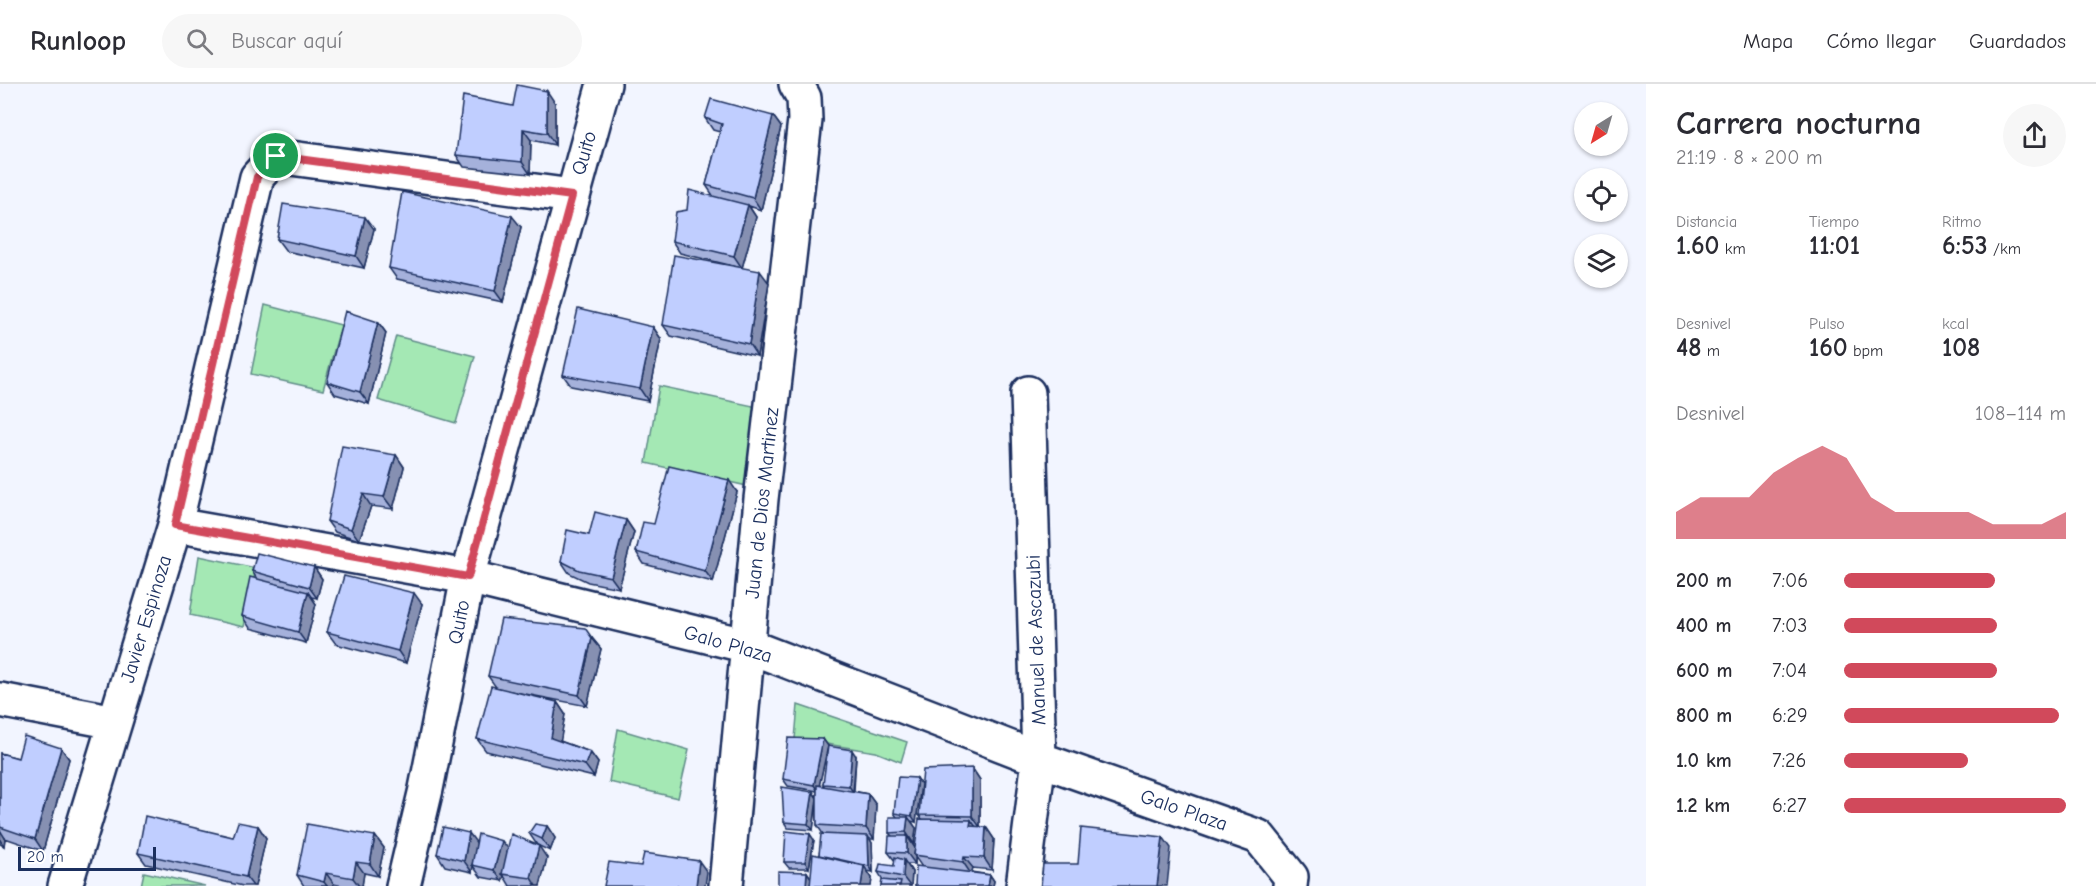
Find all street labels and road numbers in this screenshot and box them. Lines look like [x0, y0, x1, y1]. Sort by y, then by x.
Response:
street label: Quito [567, 128, 601, 178]
street label: Juan de Dios Martinez [741, 406, 784, 600]
street label: Javier Espinoza [116, 552, 176, 686]
street label: Manuel de Ascazubi [1022, 554, 1050, 726]
street label: Quito [443, 598, 475, 646]
street label: Galo Plaza [681, 620, 775, 668]
street label: Galo Plaza [1137, 784, 1231, 836]

